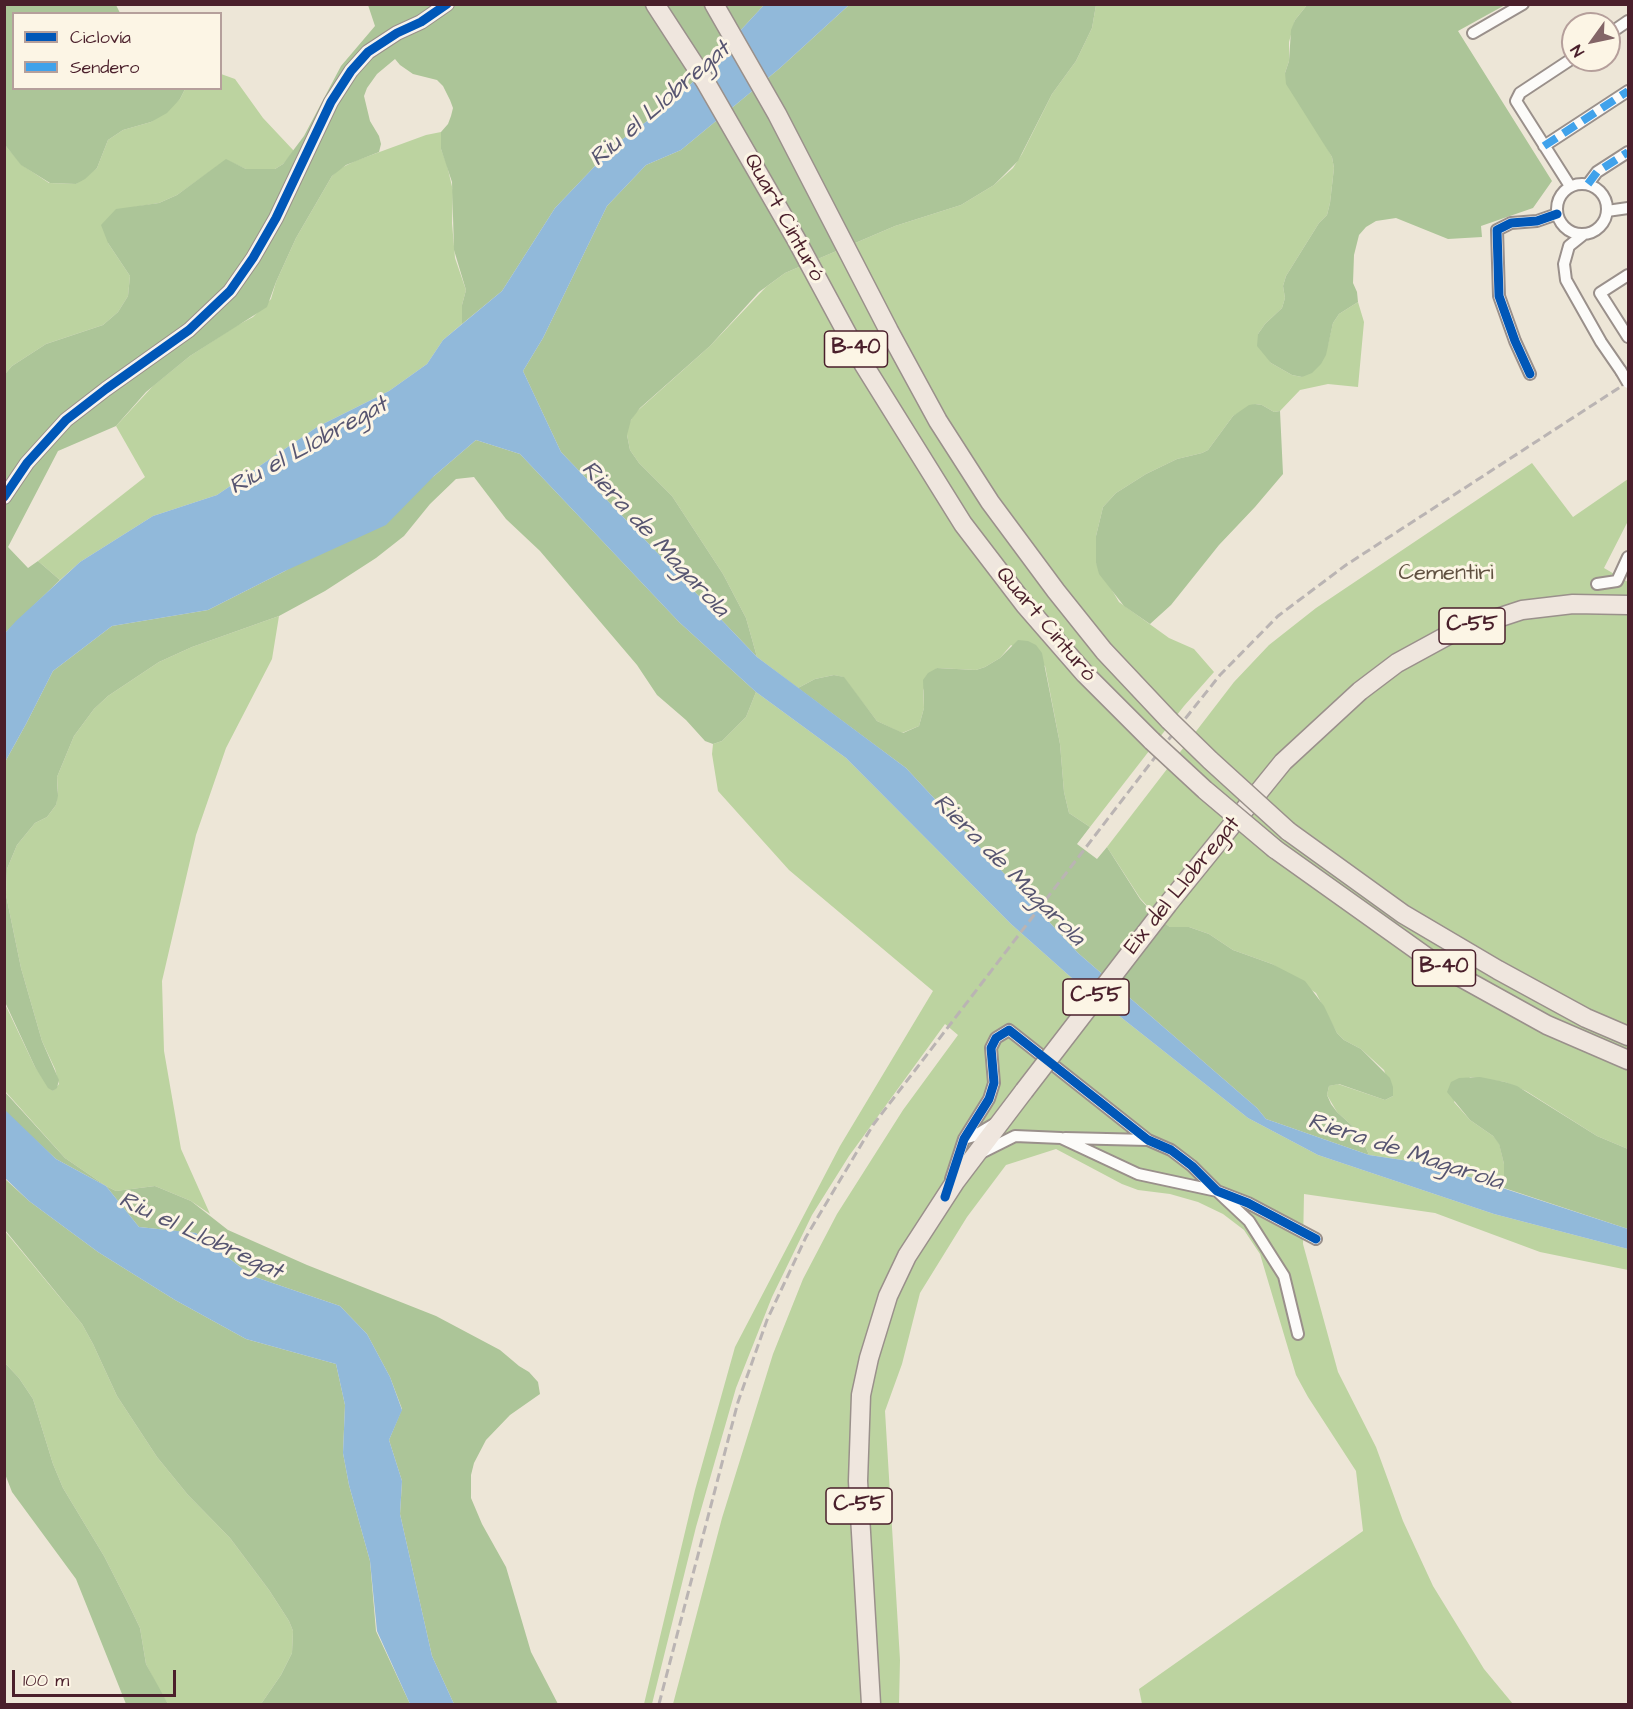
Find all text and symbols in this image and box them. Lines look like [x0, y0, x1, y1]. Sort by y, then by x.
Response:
legend [12, 12, 222, 90]
north arrow [1561, 12, 1621, 72]
text: Ciclovía [70, 25, 131, 50]
water label: Riu el Llobregat [585, 36, 737, 174]
text: N [1566, 41, 1590, 61]
text: Sendero [70, 55, 139, 80]
street label: Quart Cinturó [737, 149, 829, 287]
road number: B-40 [824, 331, 888, 367]
water label: Riu el Llobregat [225, 392, 393, 502]
water label: Riera de Magarola [574, 456, 734, 624]
park label: Cementiri [1398, 561, 1494, 587]
street label: Quart Cinturó [989, 562, 1101, 688]
road number: C-55 [1439, 608, 1505, 644]
water label: Riera de Magarola [926, 789, 1090, 953]
street label: Eix del Llobregat [1119, 812, 1247, 960]
road number: B-40 [1412, 950, 1476, 986]
road number: C-55 [1063, 979, 1129, 1015]
water label: Riera de Magarola [1304, 1108, 1506, 1198]
water label: Riu el Llobregat [114, 1187, 286, 1287]
road number: C-55 [826, 1488, 892, 1524]
scale bar [15, 1658, 178, 1696]
text: 100 m [23, 1668, 69, 1693]

